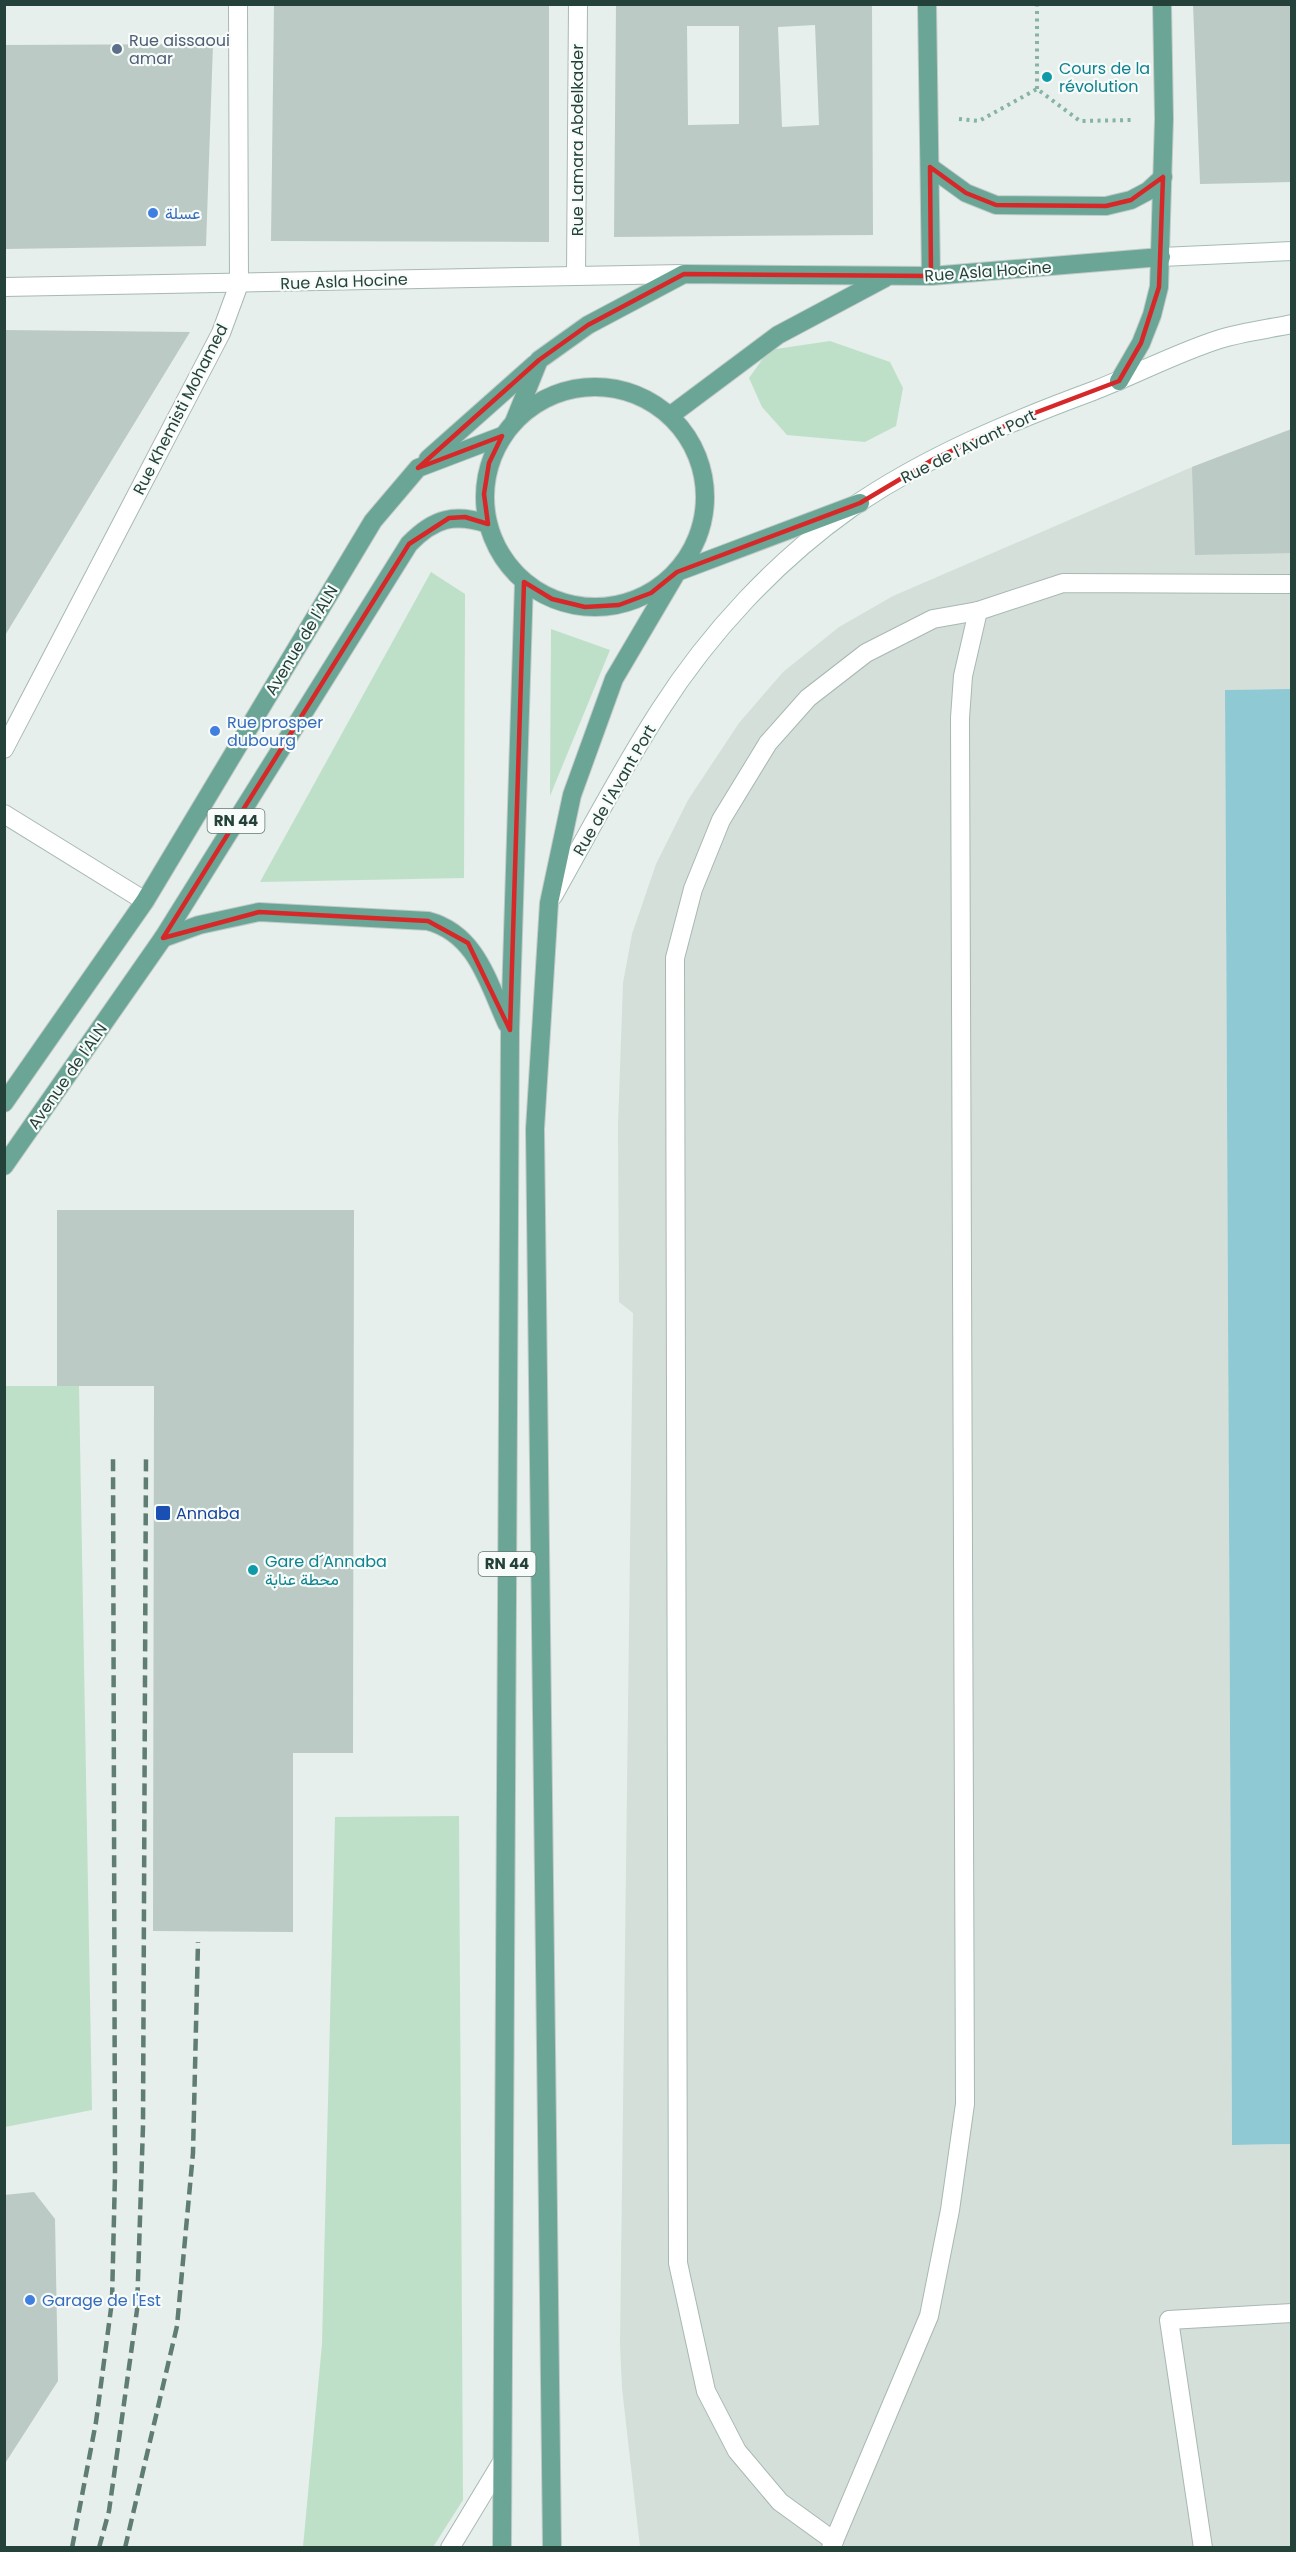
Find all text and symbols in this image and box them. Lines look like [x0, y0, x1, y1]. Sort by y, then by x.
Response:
place label: Rue aissaoui amar [129, 29, 230, 70]
marker: Rue aissaoui amar [110, 42, 124, 56]
street label: Rue Lamara Abdelkader [566, 44, 589, 236]
place label: Cours de la révolution [1059, 57, 1150, 98]
marker: Cours de la révolution [1040, 70, 1054, 84]
place label: عسلة [165, 202, 200, 225]
marker: عسلة [146, 206, 160, 220]
street label: Rue Asla Hocine [924, 256, 1052, 287]
street label: Rue Asla Hocine [280, 268, 408, 295]
street label: Rue Khemisti Mohamed [127, 320, 234, 499]
street label: Rue de l'Avant Port [897, 404, 1040, 489]
street label: Avenue de l'ALN [259, 581, 343, 700]
place label: Rue prosper dubourg [227, 711, 323, 752]
street label: Rue de l'Avant Port [568, 720, 661, 860]
marker: Rue prosper dubourg [208, 724, 222, 738]
road number: RN 44 [208, 809, 264, 833]
street label: Avenue de l'ALN [22, 1019, 113, 1134]
place label: Annaba [176, 1502, 240, 1525]
marker: Annaba [154, 1504, 172, 1522]
place label: Gare d´Annaba محطة عنابة [265, 1550, 387, 1591]
road number: RN 44 [478, 1552, 536, 1576]
marker: Gare d´Annaba محطة عنابة [246, 1563, 260, 1577]
place label: Garage de l'Est [42, 2289, 161, 2312]
marker: Garage de l'Est [23, 2293, 37, 2307]

